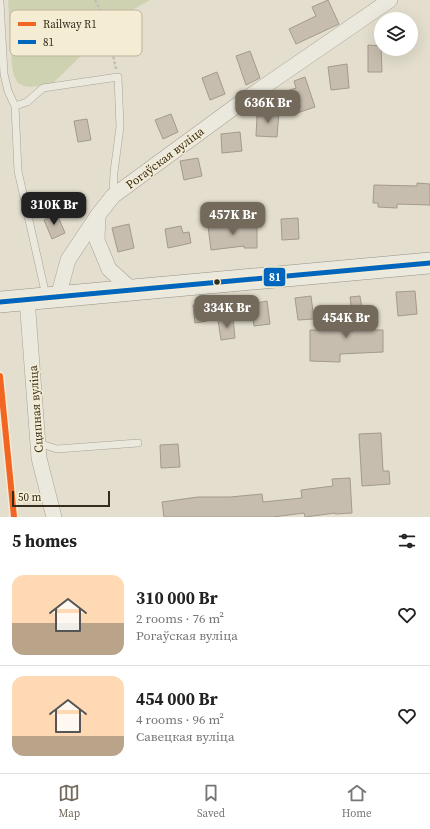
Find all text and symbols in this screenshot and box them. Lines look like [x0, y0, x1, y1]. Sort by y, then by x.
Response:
legend [10, 10, 142, 56]
map controls [374, 12, 418, 56]
button: layers [374, 12, 418, 56]
text: Railway R1 [43, 17, 97, 32]
text: 81 [43, 35, 54, 50]
pin: 636K Br [231, 90, 305, 124]
text: 636K Br [244, 94, 292, 111]
street label: Рогаўская вуліца [123, 123, 208, 193]
pin: 310K Br [17, 192, 91, 226]
text: 310K Br [30, 196, 78, 213]
pin: 457K Br [196, 202, 270, 236]
text: 457K Br [209, 206, 257, 223]
line badge: 81 [263, 267, 286, 287]
text: 81 [269, 270, 281, 285]
unlabelled marker [212, 277, 222, 287]
pin: 334K Br [190, 295, 264, 329]
text: 334K Br [203, 299, 251, 316]
pin: 454K Br [309, 305, 383, 339]
text: 454K Br [322, 309, 370, 326]
street label: Сцяпная вуліца [25, 364, 47, 453]
scale bar [12, 489, 110, 508]
text: 50 m [18, 490, 41, 505]
text: 5 homes [12, 529, 77, 553]
icon: filters [396, 530, 418, 552]
text: 310 000 Br [136, 586, 218, 610]
icon: home [44, 591, 92, 639]
icon: heart [396, 604, 418, 626]
text: 2 rooms · 76 m² [136, 610, 224, 627]
text: Рогаўская вуліца [136, 627, 238, 644]
text: 454 000 Br [136, 687, 218, 711]
icon: home [44, 692, 92, 740]
icon: heart [396, 705, 418, 727]
text: 4 rooms · 96 m² [136, 711, 224, 728]
text: Савецкая вуліца [136, 728, 235, 745]
tab: Map [58, 782, 80, 821]
tab: Saved [197, 782, 225, 821]
tab: Home [342, 782, 372, 821]

